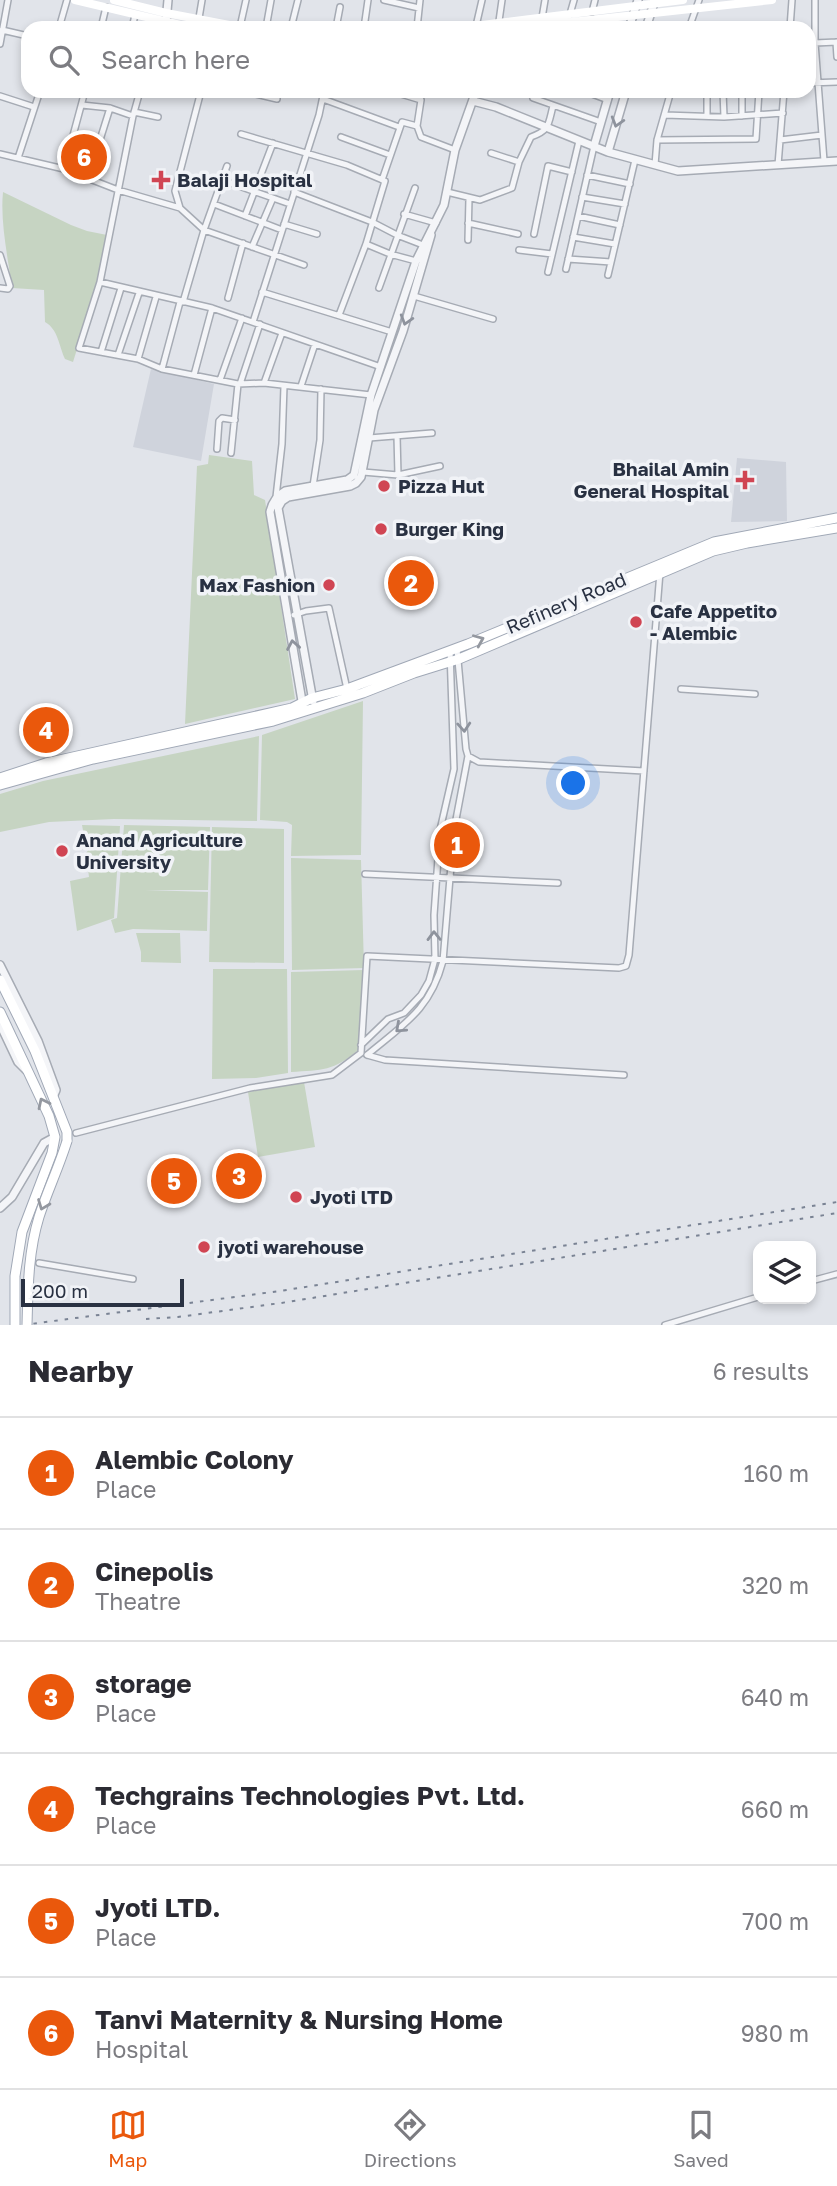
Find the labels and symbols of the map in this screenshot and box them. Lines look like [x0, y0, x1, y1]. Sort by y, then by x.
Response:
one-way arrow [611, 115, 625, 127]
pin: 6 [61, 131, 107, 183]
place label: Balaji Hospital [177, 168, 312, 191]
marker: Balaji Hospital [151, 170, 171, 190]
one-way arrow [400, 314, 415, 326]
place label: Bhailal Amin General Hospital [573, 457, 729, 502]
marker: Bhailal Amin General Hospital [735, 470, 755, 490]
place label: Pizza Hut [398, 474, 485, 497]
marker: Pizza Hut [376, 478, 392, 494]
place label: Burger King [395, 517, 504, 540]
marker: Burger King [373, 521, 389, 537]
pin: 2 [388, 557, 434, 609]
street label: Refinery Road [502, 567, 629, 638]
place label: Max Fashion [199, 573, 315, 596]
marker: Max Fashion [321, 577, 337, 593]
place label: Cafe Appetito - Alembic [650, 599, 777, 644]
marker: Cafe Appetito - Alembic [628, 614, 644, 630]
one-way arrow [472, 634, 484, 648]
one-way arrow [286, 639, 301, 651]
pin: 4 [23, 704, 69, 756]
one-way arrow [456, 721, 471, 732]
your location [556, 766, 590, 800]
pin: 1 [434, 819, 480, 871]
place label: Anand Agriculture University [76, 828, 243, 873]
marker: Anand Agriculture University [54, 843, 70, 859]
one-way arrow [426, 930, 442, 940]
one-way arrow [395, 1020, 408, 1032]
one-way arrow [37, 1098, 51, 1110]
pin: 3 [216, 1150, 262, 1202]
pin: 5 [151, 1155, 197, 1207]
place label: Jyoti lTD [310, 1185, 393, 1208]
marker: Jyoti lTD [288, 1189, 304, 1205]
one-way arrow [38, 1199, 52, 1211]
place label: jyoti warehouse [217, 1235, 364, 1258]
marker: jyoti warehouse [196, 1239, 212, 1255]
scale bar [21, 1276, 184, 1308]

